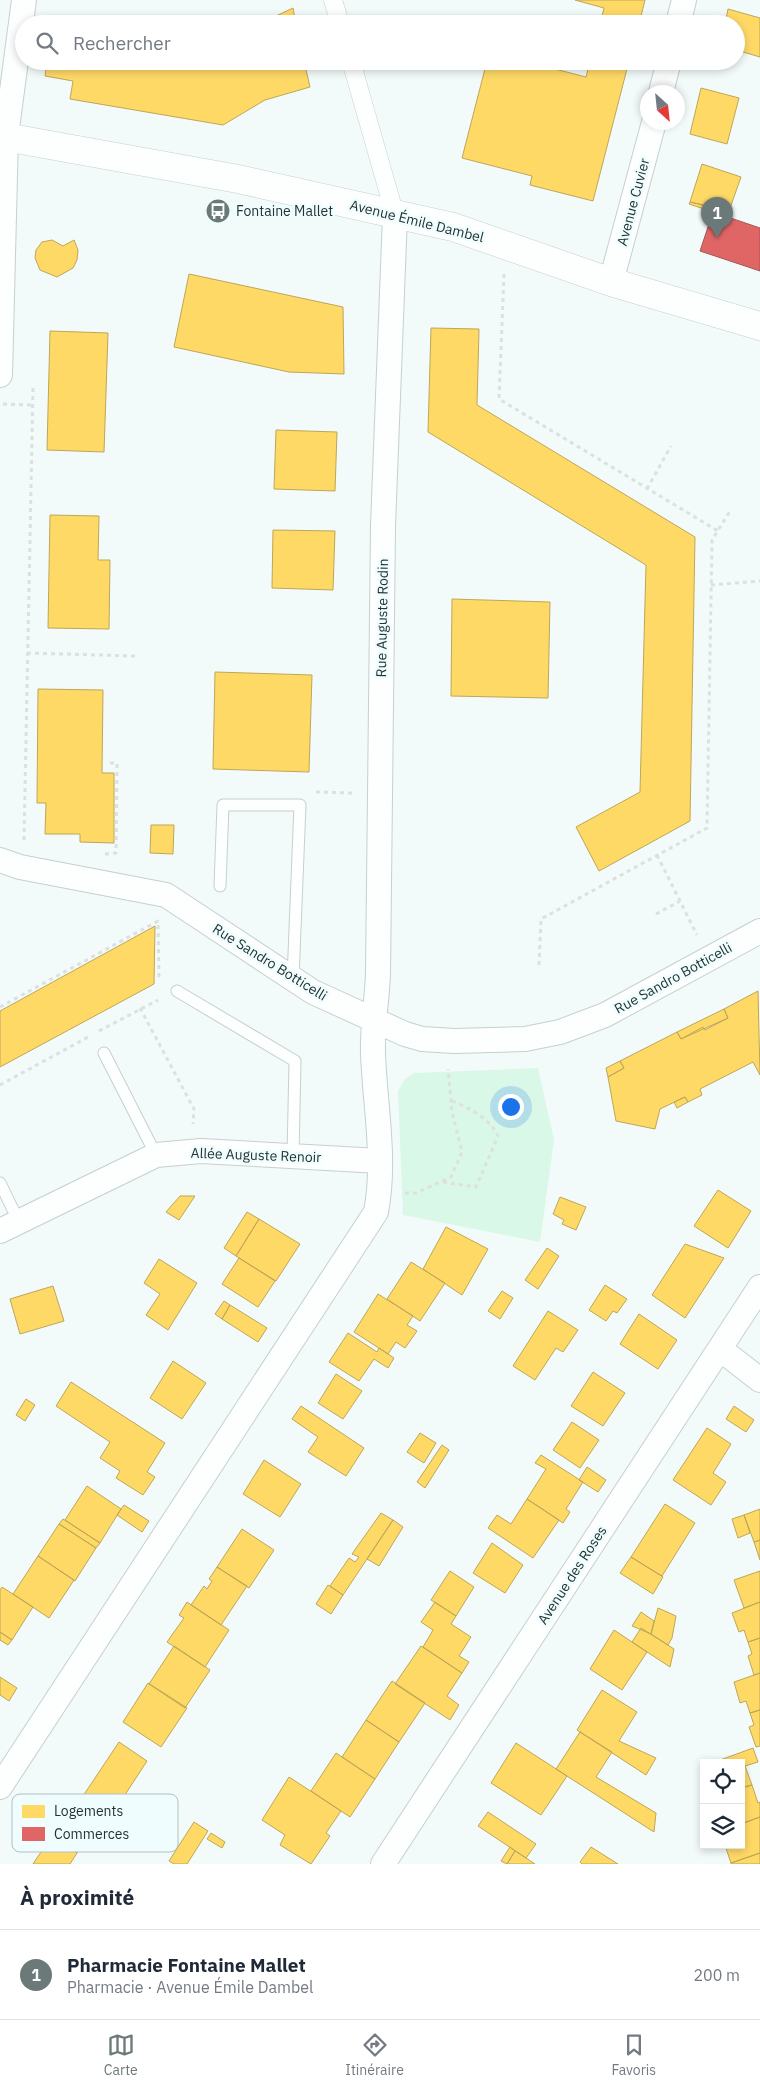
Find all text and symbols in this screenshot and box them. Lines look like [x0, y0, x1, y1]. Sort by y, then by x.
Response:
search box [15, 15, 745, 70]
icon: search [33, 29, 61, 57]
text: Rechercher [73, 31, 171, 55]
north arrow [640, 85, 685, 130]
street label: Avenue Cuvier [613, 156, 653, 248]
street label: Avenue Émile Dambel [348, 195, 486, 246]
pin: 1 [701, 197, 733, 238]
bus stop icon: Fontaine Mallet [205, 198, 231, 224]
place label: Fontaine Mallet [236, 202, 333, 220]
street label: Rue Auguste Rodin [372, 558, 392, 678]
street label: Rue Sandro Botticelli [209, 919, 331, 1005]
street label: Rue Sandro Botticelli [611, 938, 735, 1018]
your location [498, 1094, 524, 1120]
street label: Allée Auguste Renoir [190, 1144, 322, 1166]
street label: Avenue des Roses [533, 1522, 611, 1628]
map controls [700, 1759, 745, 1849]
button: locate [700, 1759, 745, 1804]
legend [12, 1794, 178, 1852]
text: Logements [54, 1802, 123, 1820]
button: layers [700, 1804, 745, 1849]
text: Commerces [54, 1825, 129, 1843]
text: À proximité [20, 1883, 134, 1911]
text: Pharmacie Fontaine Mallet [67, 1953, 306, 1977]
text: 1 [31, 1965, 41, 1985]
text: 200 m [693, 1965, 740, 1985]
text: Pharmacie · Avenue Émile Dambel [67, 1977, 313, 1997]
tab: Carte [104, 2031, 138, 2079]
tab: Itinéraire [345, 2031, 404, 2079]
tab: Favoris [611, 2031, 656, 2079]

